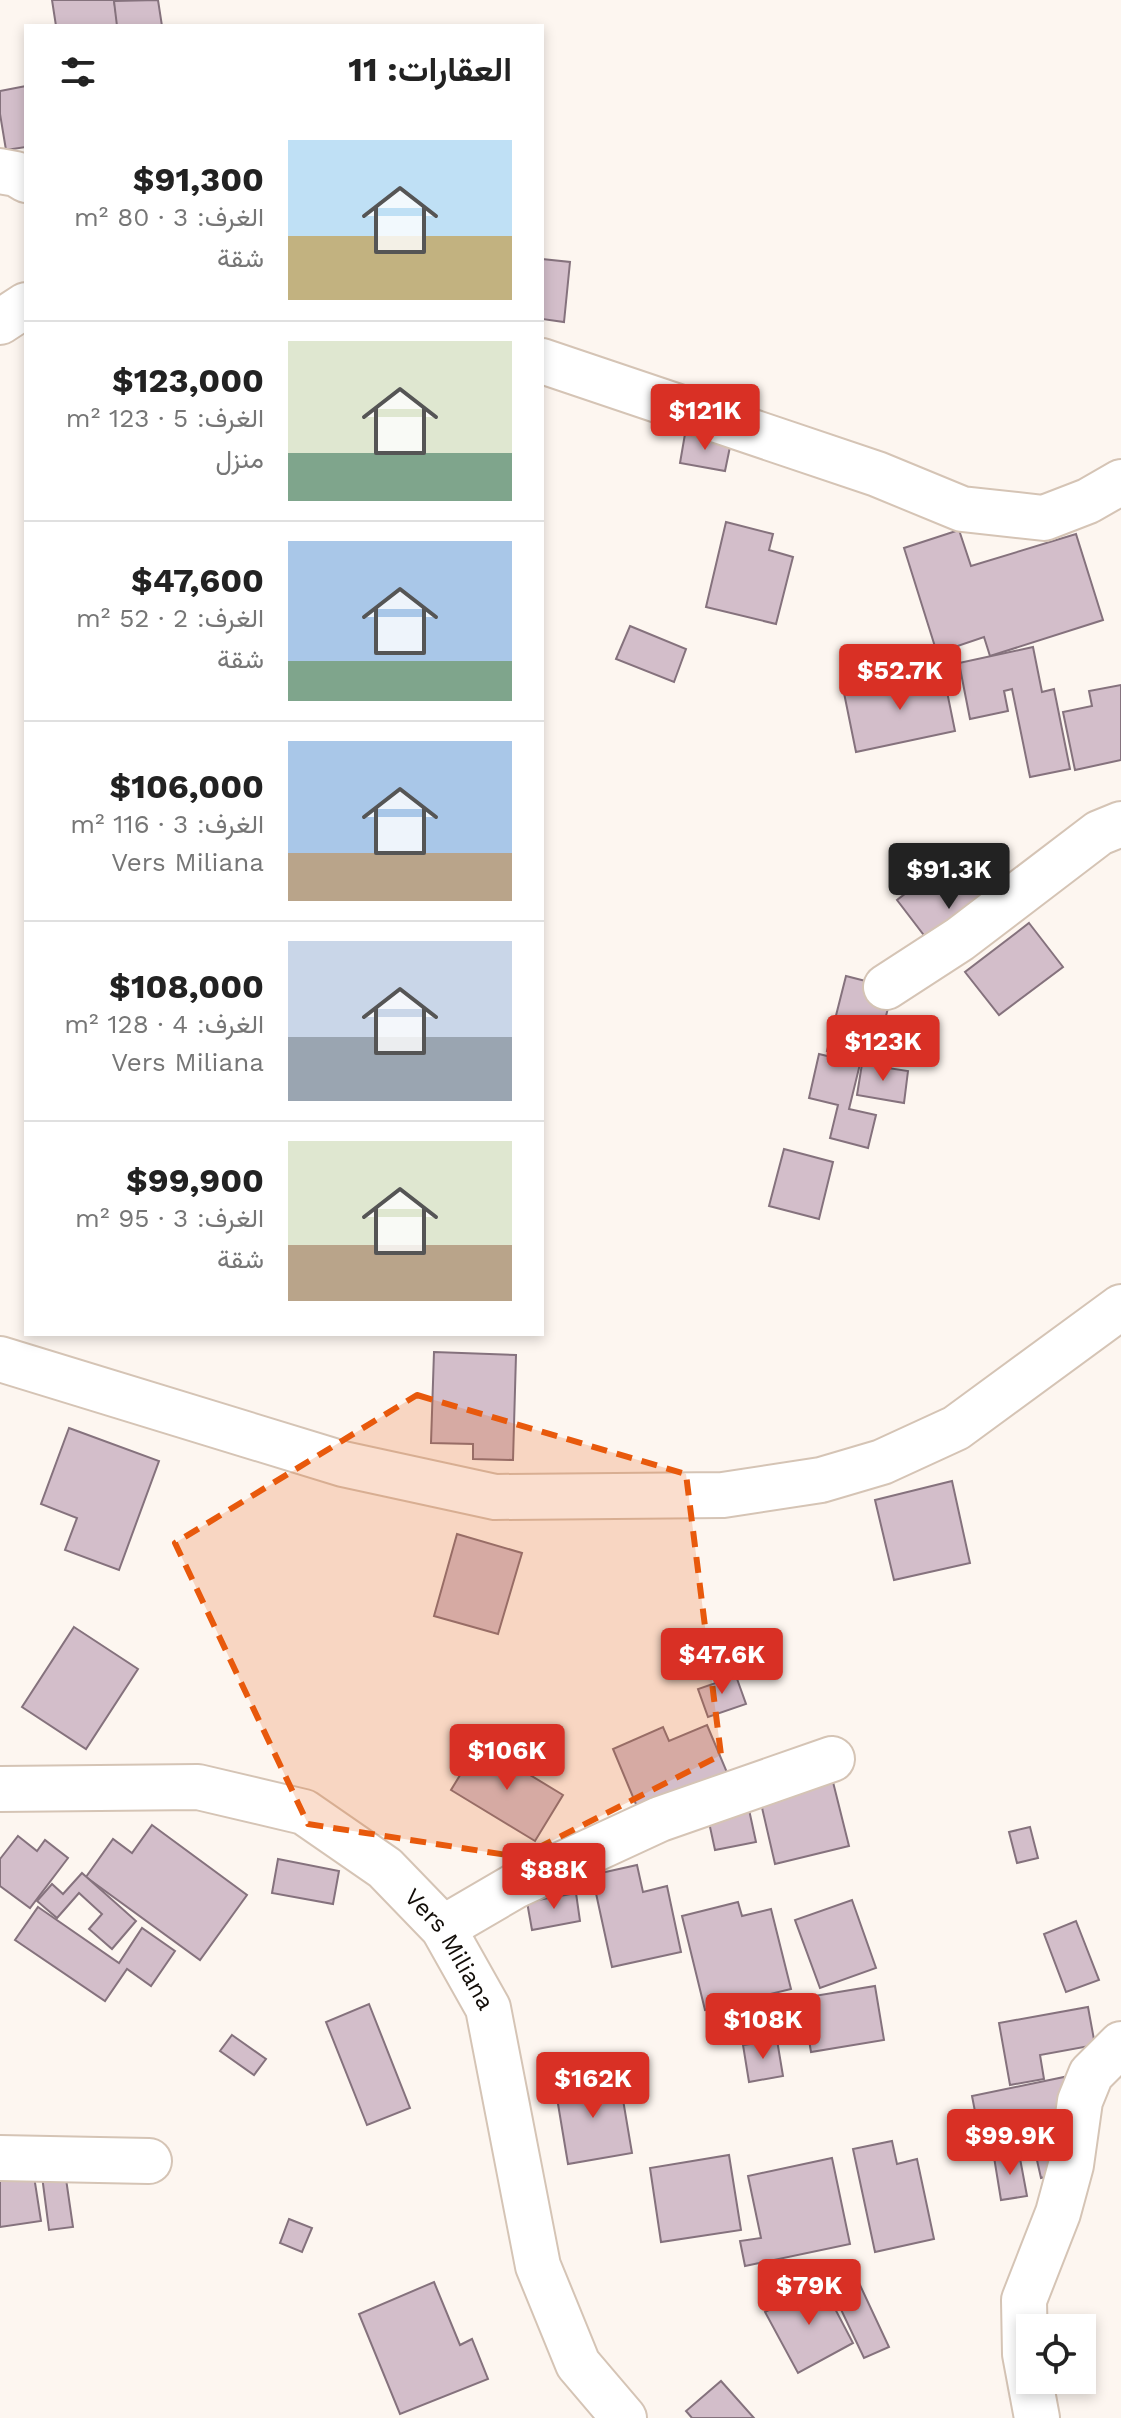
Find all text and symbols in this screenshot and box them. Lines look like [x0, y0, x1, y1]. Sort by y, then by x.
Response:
text: العقارات: 11 [348, 49, 512, 89]
icon: filters [56, 50, 100, 94]
text: $91,300 [133, 159, 264, 199]
icon: home [352, 172, 448, 268]
text: الغرف: 3 · 80 m² [74, 202, 264, 232]
text: شقة [217, 243, 264, 273]
text: $123,000 [112, 360, 264, 400]
icon: home [352, 373, 448, 469]
pin: $121K [649, 384, 761, 452]
text: $121K [669, 395, 741, 425]
text: الغرف: 5 · 123 m² [66, 403, 264, 433]
text: منزل [215, 444, 264, 474]
text: $47,600 [131, 560, 264, 600]
icon: home [352, 573, 448, 669]
text: الغرف: 2 · 52 m² [76, 603, 264, 633]
text: شقة [217, 644, 264, 674]
pin: $52.7K [835, 644, 965, 712]
text: $52.7K [857, 655, 943, 685]
text: $106,000 [109, 766, 264, 806]
icon: home [352, 773, 448, 869]
text: الغرف: 3 · 116 m² [70, 809, 264, 839]
pin: $91.3K [884, 843, 1014, 911]
text: Vers Miliana [111, 847, 264, 877]
text: $91.3K [907, 854, 991, 884]
text: $108,000 [109, 966, 264, 1006]
icon: home [352, 973, 448, 1069]
text: الغرف: 4 · 128 m² [64, 1009, 264, 1039]
pin: $123K [827, 1015, 939, 1083]
text: $123K [845, 1026, 921, 1056]
text: Vers Miliana [111, 1047, 264, 1077]
text: $99,900 [126, 1160, 264, 1200]
icon: home [352, 1173, 448, 1269]
text: الغرف: 3 · 95 m² [75, 1203, 264, 1233]
text: شقة [217, 1244, 264, 1274]
pin: $47.6K [657, 1628, 787, 1696]
text: $47.6K [679, 1639, 765, 1669]
pin: $106K [451, 1724, 563, 1792]
text: $106K [468, 1735, 546, 1765]
pin: $88K [507, 1843, 601, 1911]
text: $88K [520, 1854, 588, 1884]
street label: Vers Miliana [399, 1883, 500, 2015]
pin: $108K [707, 1993, 819, 2061]
text: $108K [724, 2004, 802, 2034]
pin: $162K [537, 2052, 649, 2120]
text: $162K [554, 2063, 632, 2093]
pin: $99.9K [945, 2109, 1075, 2177]
text: $99.9K [965, 2120, 1055, 2150]
pin: $79K [762, 2259, 856, 2327]
text: $79K [776, 2270, 842, 2300]
map controls [1016, 2314, 1096, 2394]
button: locate [1016, 2314, 1096, 2394]

